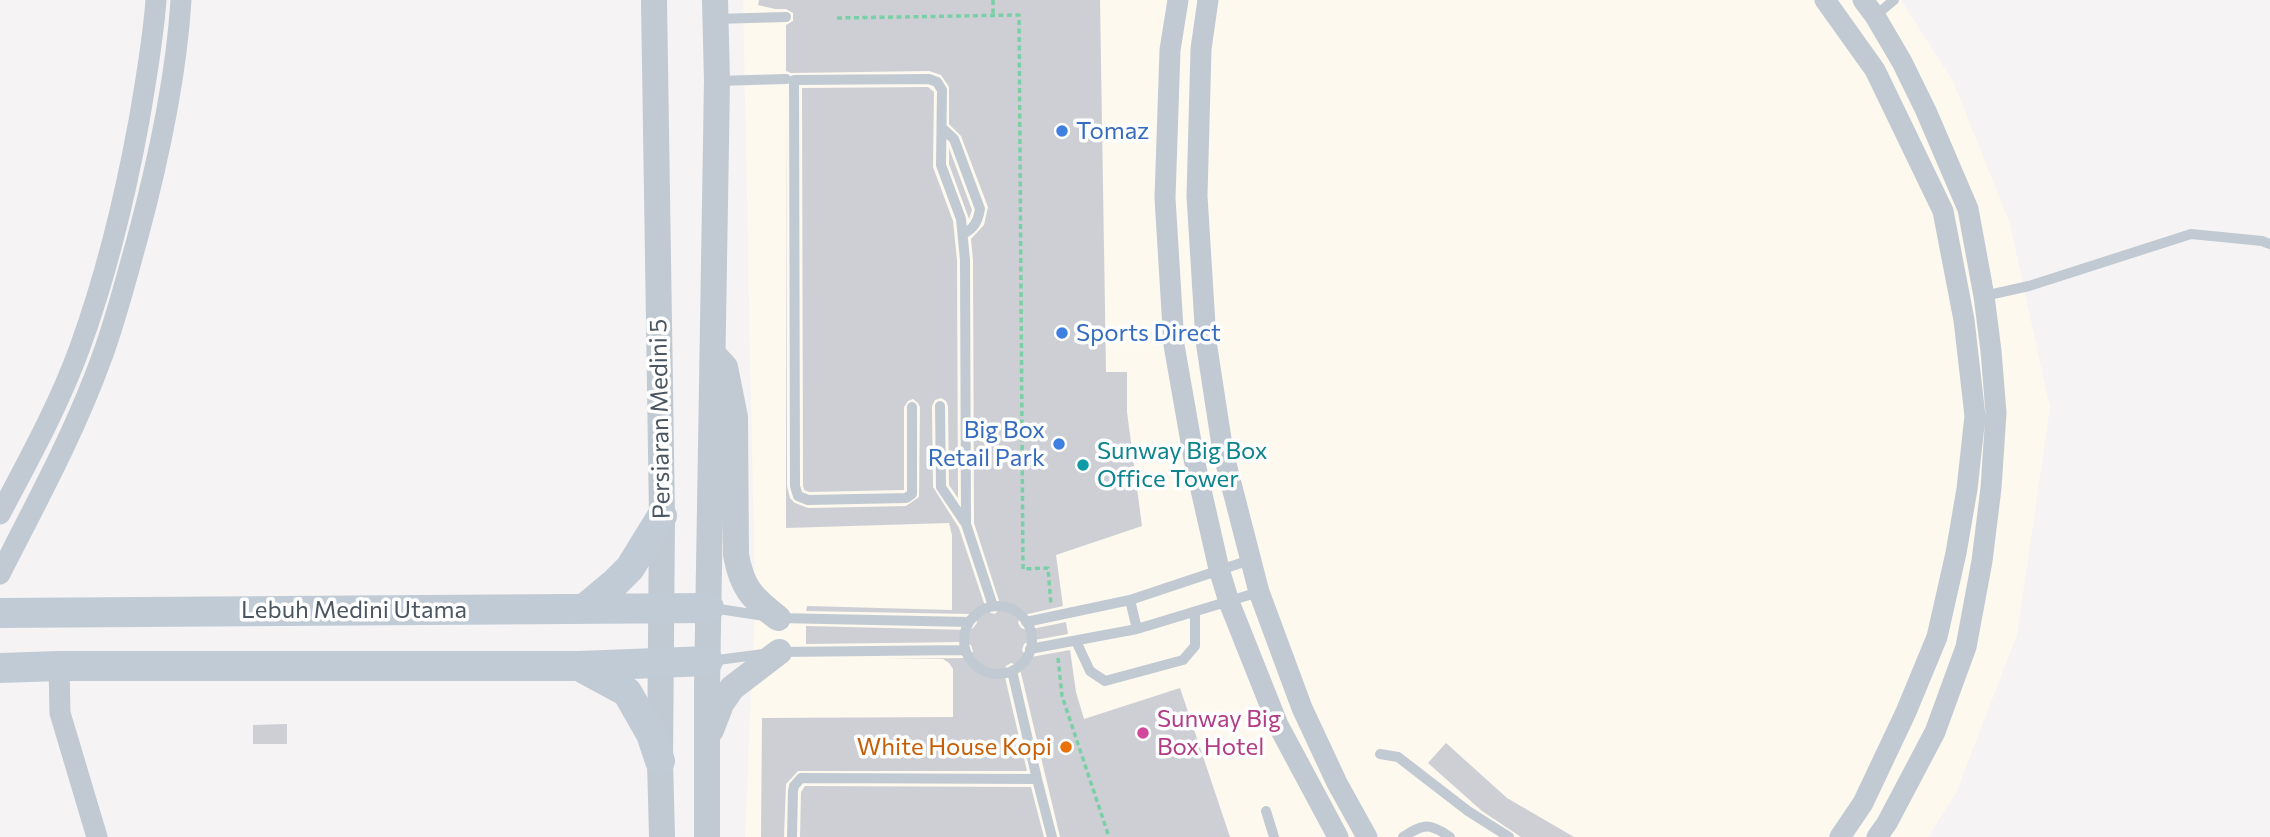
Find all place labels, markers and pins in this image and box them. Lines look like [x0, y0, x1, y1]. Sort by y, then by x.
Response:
place label: Tomaz [1076, 117, 1149, 145]
marker: Tomaz [1054, 123, 1070, 139]
place label: Sports Direct [1076, 319, 1221, 347]
marker: Sports Direct [1054, 325, 1070, 341]
place label: Big Box Retail Park [928, 416, 1045, 472]
marker: Big Box Retail Park [1051, 436, 1067, 452]
place label: Sunway Big Box Office Tower [1097, 437, 1268, 493]
marker: Sunway Big Box Office Tower [1075, 457, 1091, 473]
place label: Sunway Big Box Hotel [1157, 705, 1281, 761]
marker: Sunway Big Box Hotel [1135, 725, 1151, 741]
place label: White House Kopi [857, 733, 1052, 761]
marker: White House Kopi [1058, 739, 1074, 755]

